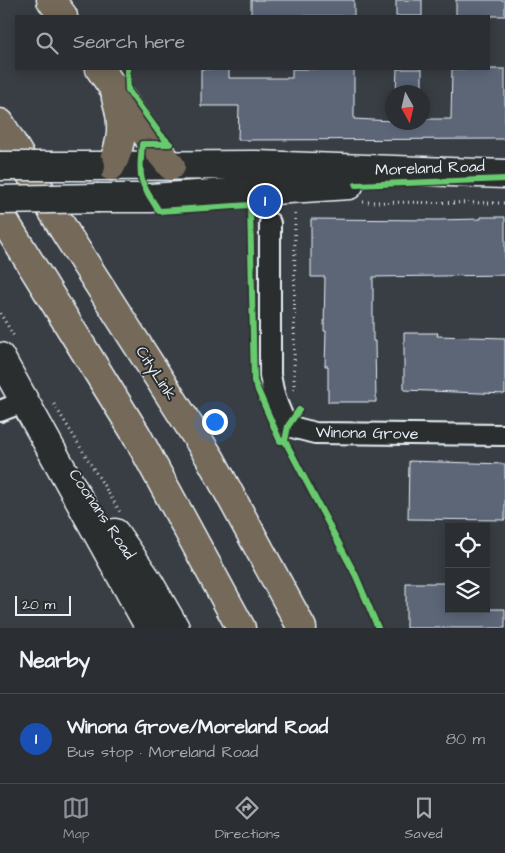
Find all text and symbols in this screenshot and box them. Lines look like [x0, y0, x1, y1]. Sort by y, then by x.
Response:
search box [15, 15, 490, 70]
icon: search [33, 29, 61, 57]
text: Search here [73, 29, 185, 56]
north arrow [385, 85, 430, 130]
street label: Moreland Road [375, 155, 485, 181]
pin: 1 [249, 182, 281, 220]
street label: CityLink [130, 342, 182, 405]
your location [202, 409, 228, 435]
street label: Winona Grove [315, 421, 419, 445]
street label: Coonans Road [64, 464, 140, 564]
map controls [445, 523, 490, 613]
button: locate [445, 523, 490, 568]
button: layers [445, 568, 490, 613]
scale bar [15, 593, 71, 616]
text: 20 m [22, 595, 55, 615]
text: Nearby [20, 646, 90, 675]
text: Winona Grove/Moreland Road [67, 714, 328, 741]
text: 1 [35, 728, 37, 750]
text: 80 m [446, 728, 485, 750]
text: Bus stop · Moreland Road [67, 741, 258, 763]
tab: Map [62, 794, 90, 844]
tab: Directions [215, 794, 280, 844]
tab: Saved [405, 794, 443, 844]

